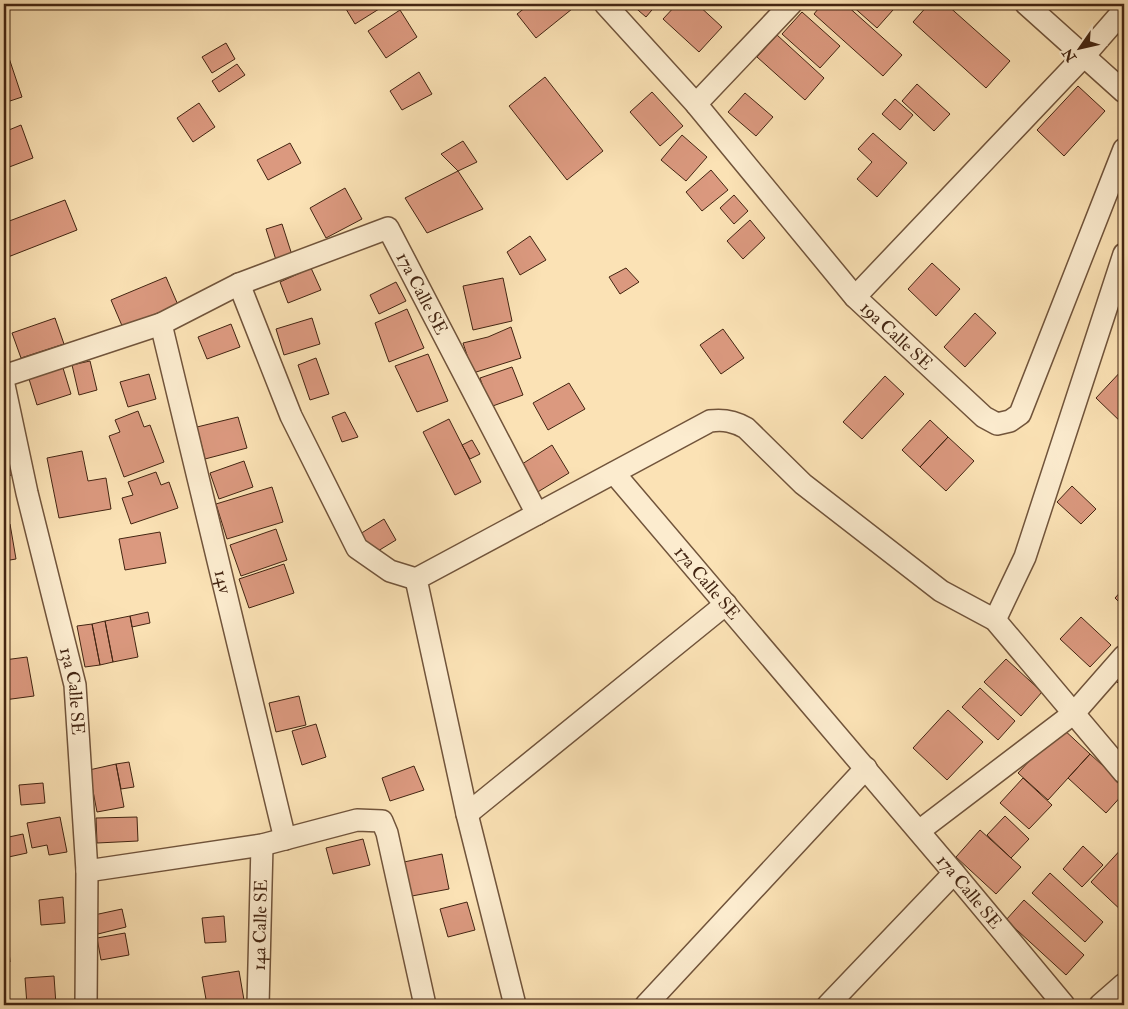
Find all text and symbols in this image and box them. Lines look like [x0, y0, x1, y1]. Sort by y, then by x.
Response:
north arrow [1056, 22, 1106, 72]
text: N [1059, 45, 1081, 66]
street label: 17a Calle SE [391, 248, 453, 339]
street label: 19a Calle SE [855, 296, 938, 375]
street label: 17a Calle SE [669, 541, 745, 624]
street label: 14v [209, 567, 237, 596]
street label: 13a Calle SE [54, 645, 90, 736]
street label: 17a Calle SE [932, 850, 1007, 933]
street label: 14a Calle SE [247, 879, 273, 971]

